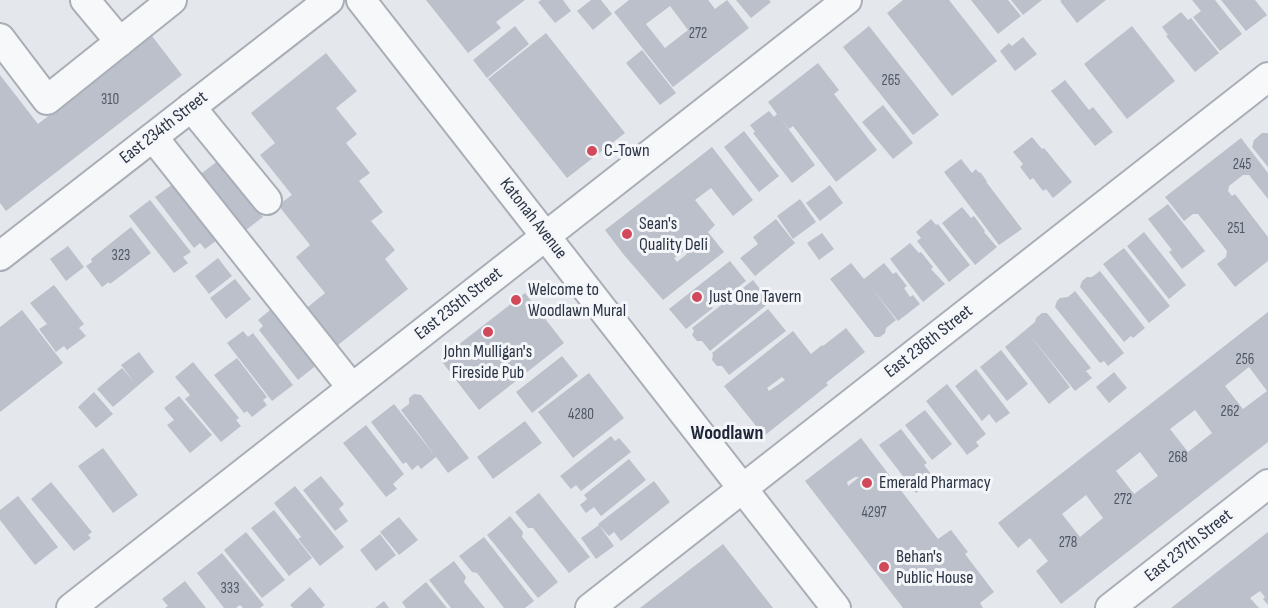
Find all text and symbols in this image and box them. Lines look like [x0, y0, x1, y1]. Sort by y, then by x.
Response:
house number: 272 [689, 25, 707, 43]
house number: 265 [882, 72, 900, 90]
street label: East 234th Street [116, 87, 212, 169]
house number: 310 [101, 91, 119, 109]
place label: C-Town [604, 140, 650, 162]
marker: C-Town [585, 144, 599, 158]
house number: 245 [1233, 156, 1251, 174]
street label: Katonah Avenue [495, 174, 571, 264]
place label: Sean's Quality Deli [639, 213, 708, 256]
house number: 251 [1227, 220, 1245, 238]
marker: Sean's Quality Deli [620, 227, 634, 241]
house number: 323 [112, 247, 130, 265]
street label: East 235th Street [411, 263, 507, 345]
place label: Welcome to Woodlawn Mural [528, 279, 626, 322]
place label: Just One Tavern [709, 286, 802, 308]
marker: Just One Tavern [690, 290, 704, 304]
marker: Welcome to Woodlawn Mural [509, 293, 523, 307]
street label: East 236th Street [881, 301, 977, 383]
marker: John Mulligan's Fireside Pub [481, 325, 495, 339]
place label: John Mulligan's Fireside Pub [444, 341, 532, 384]
house number: 256 [1236, 351, 1254, 369]
house number: 262 [1220, 403, 1240, 421]
house number: 4280 [568, 406, 594, 424]
district label: Woodlawn [691, 422, 763, 446]
house number: 268 [1168, 449, 1188, 467]
place label: Emerald Pharmacy [879, 472, 991, 494]
marker: Emerald Pharmacy [860, 476, 874, 490]
house number: 272 [1114, 491, 1132, 509]
house number: 4297 [861, 504, 887, 522]
street label: East 237th Street [1141, 505, 1237, 587]
house number: 278 [1059, 534, 1077, 552]
place label: Behan's Public House [896, 546, 974, 588]
marker: Behan's Public House [877, 560, 891, 574]
house number: 333 [221, 580, 239, 598]

